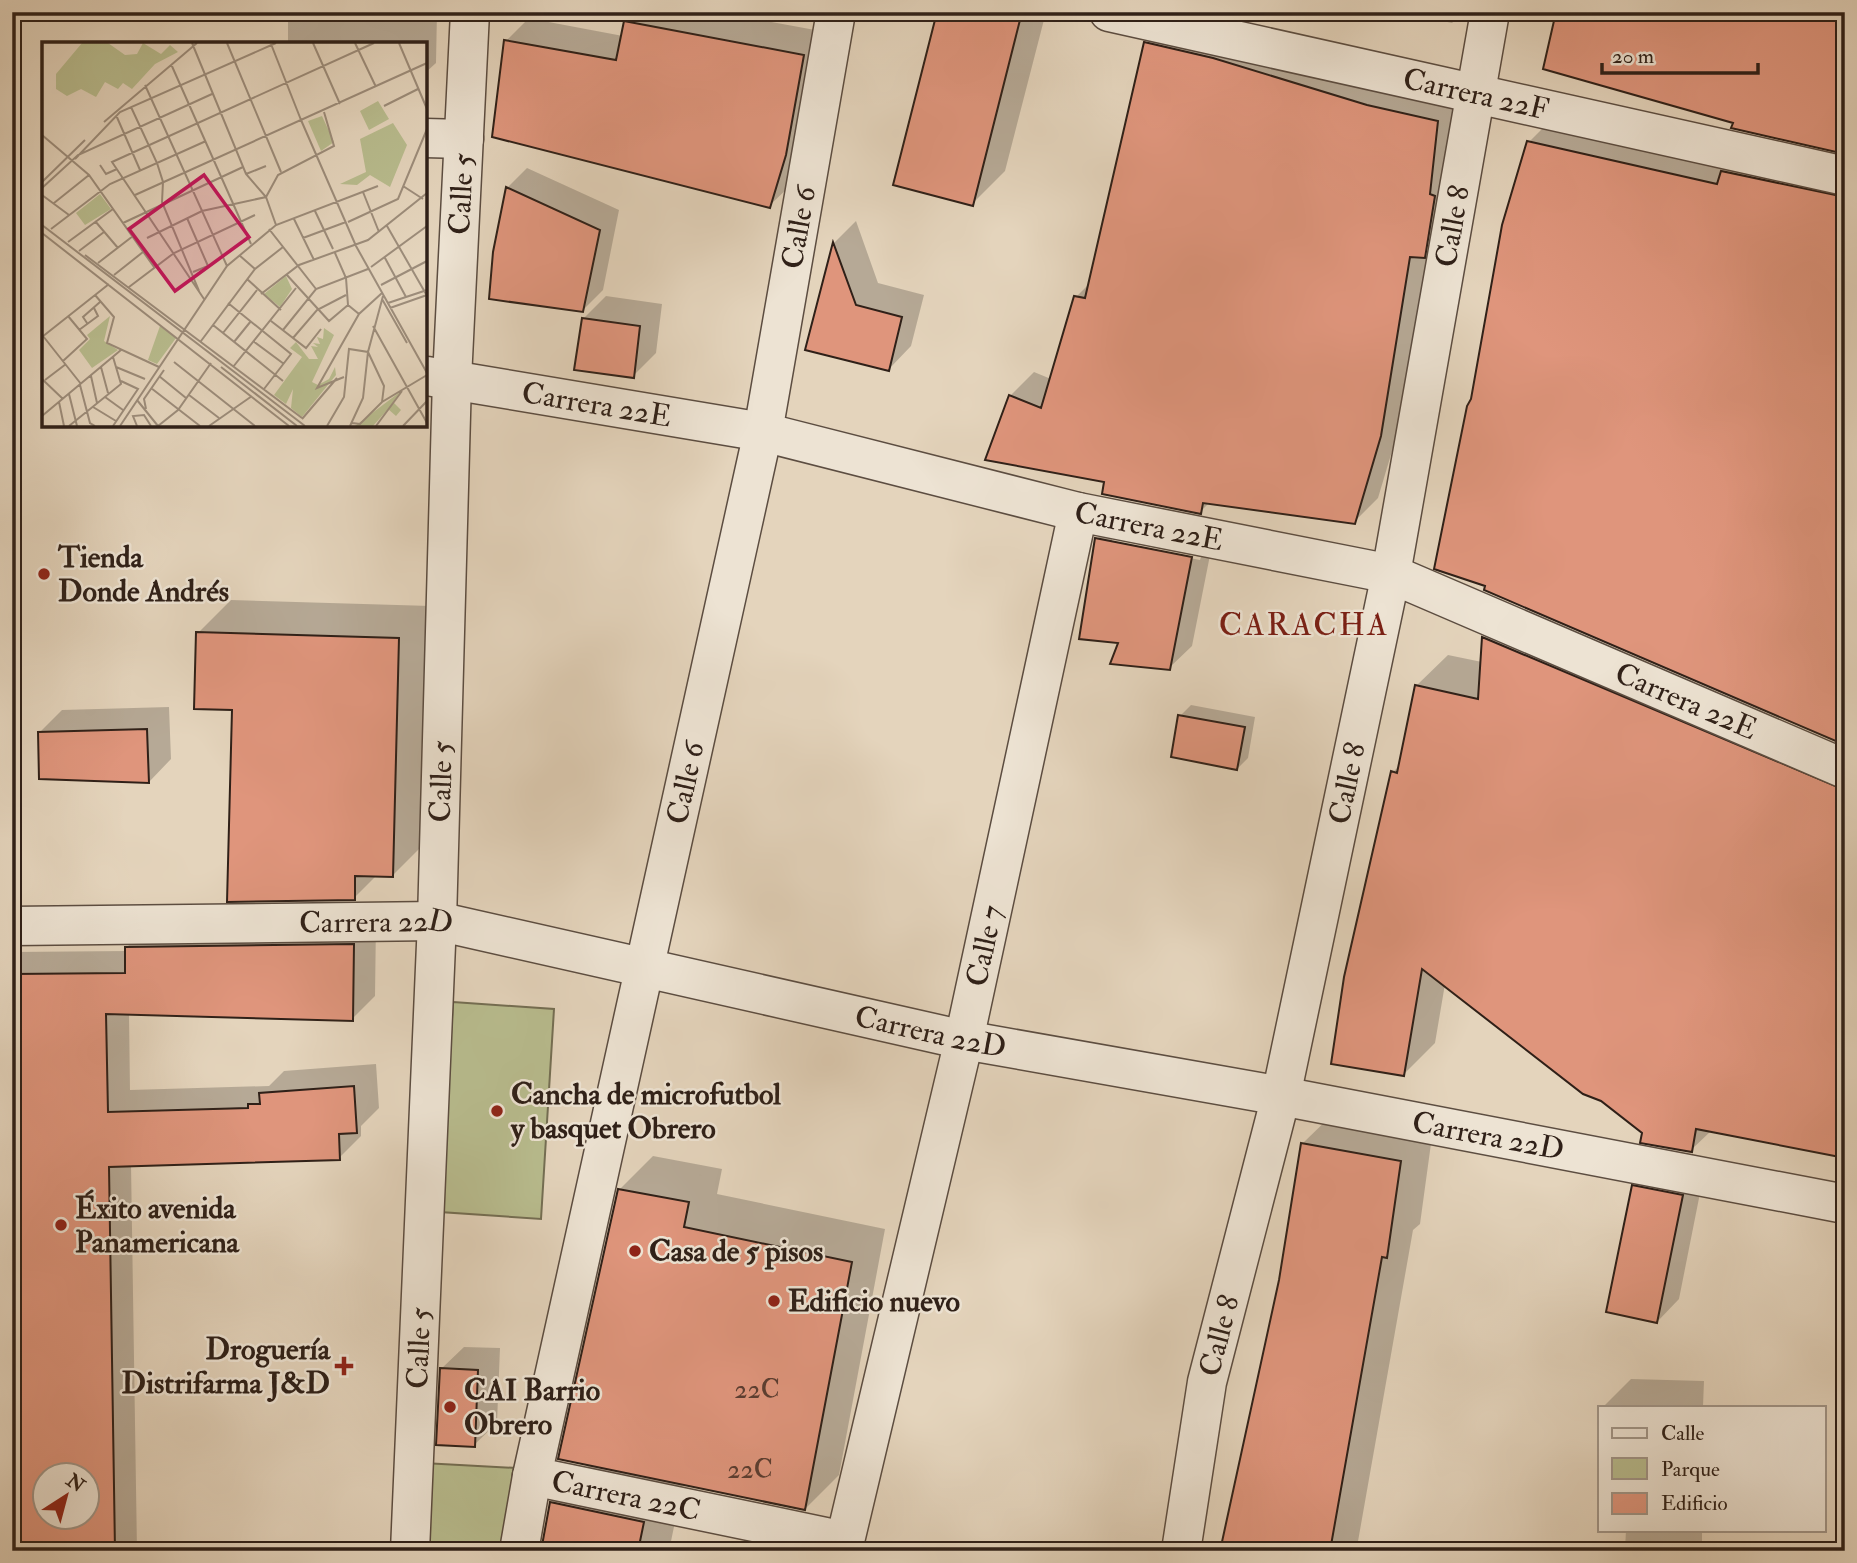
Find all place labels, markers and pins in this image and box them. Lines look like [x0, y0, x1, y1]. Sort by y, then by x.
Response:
place label: Tienda Donde Andrés [57, 539, 229, 610]
marker: Tienda Donde Andrés [36, 566, 52, 582]
place label: Cancha de microfutbol y basquet Obrero [510, 1076, 781, 1147]
marker: Cancha de microfutbol y basquet Obrero [489, 1103, 505, 1119]
place label: Éxito avenida Panamericana [75, 1189, 241, 1261]
marker: Éxito avenida Panamericana [53, 1217, 69, 1233]
place label: Casa de 5 pisos [649, 1233, 823, 1270]
marker: Casa de 5 pisos [627, 1243, 643, 1259]
place label: Edificio nuevo [788, 1283, 960, 1320]
marker: Edificio nuevo [766, 1293, 782, 1309]
place label: Droguería Distrifarma J&D [121, 1331, 332, 1402]
marker: Droguería Distrifarma J&D [336, 1358, 352, 1374]
place label: CAI Barrio Obrero [464, 1372, 600, 1443]
marker: CAI Barrio Obrero [442, 1399, 458, 1415]

